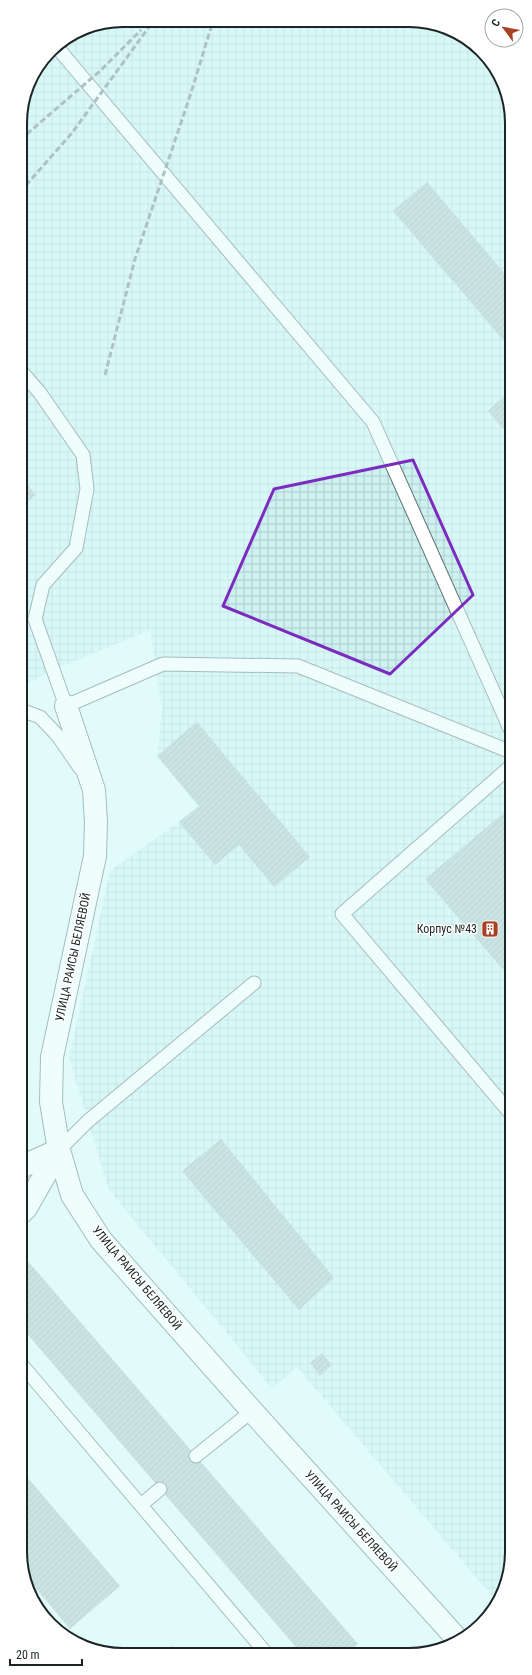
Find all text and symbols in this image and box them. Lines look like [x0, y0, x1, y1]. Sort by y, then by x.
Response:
north arrow [484, 8, 524, 48]
text: С [489, 17, 503, 29]
street label: УЛИЦА РАИСЫ БЕЛЯЕВОЙ [52, 891, 93, 1023]
building icon: Корпус №43 [480, 919, 500, 939]
place label: Корпус №43 [417, 922, 477, 936]
street label: УЛИЦА РАИСЫ БЕЛЯЕВОЙ [89, 1223, 185, 1333]
street label: УЛИЦА РАИСЫ БЕЛЯЕВОЙ [302, 1467, 401, 1574]
scale bar [10, 1641, 82, 1667]
text: 20 m [16, 1648, 40, 1662]

